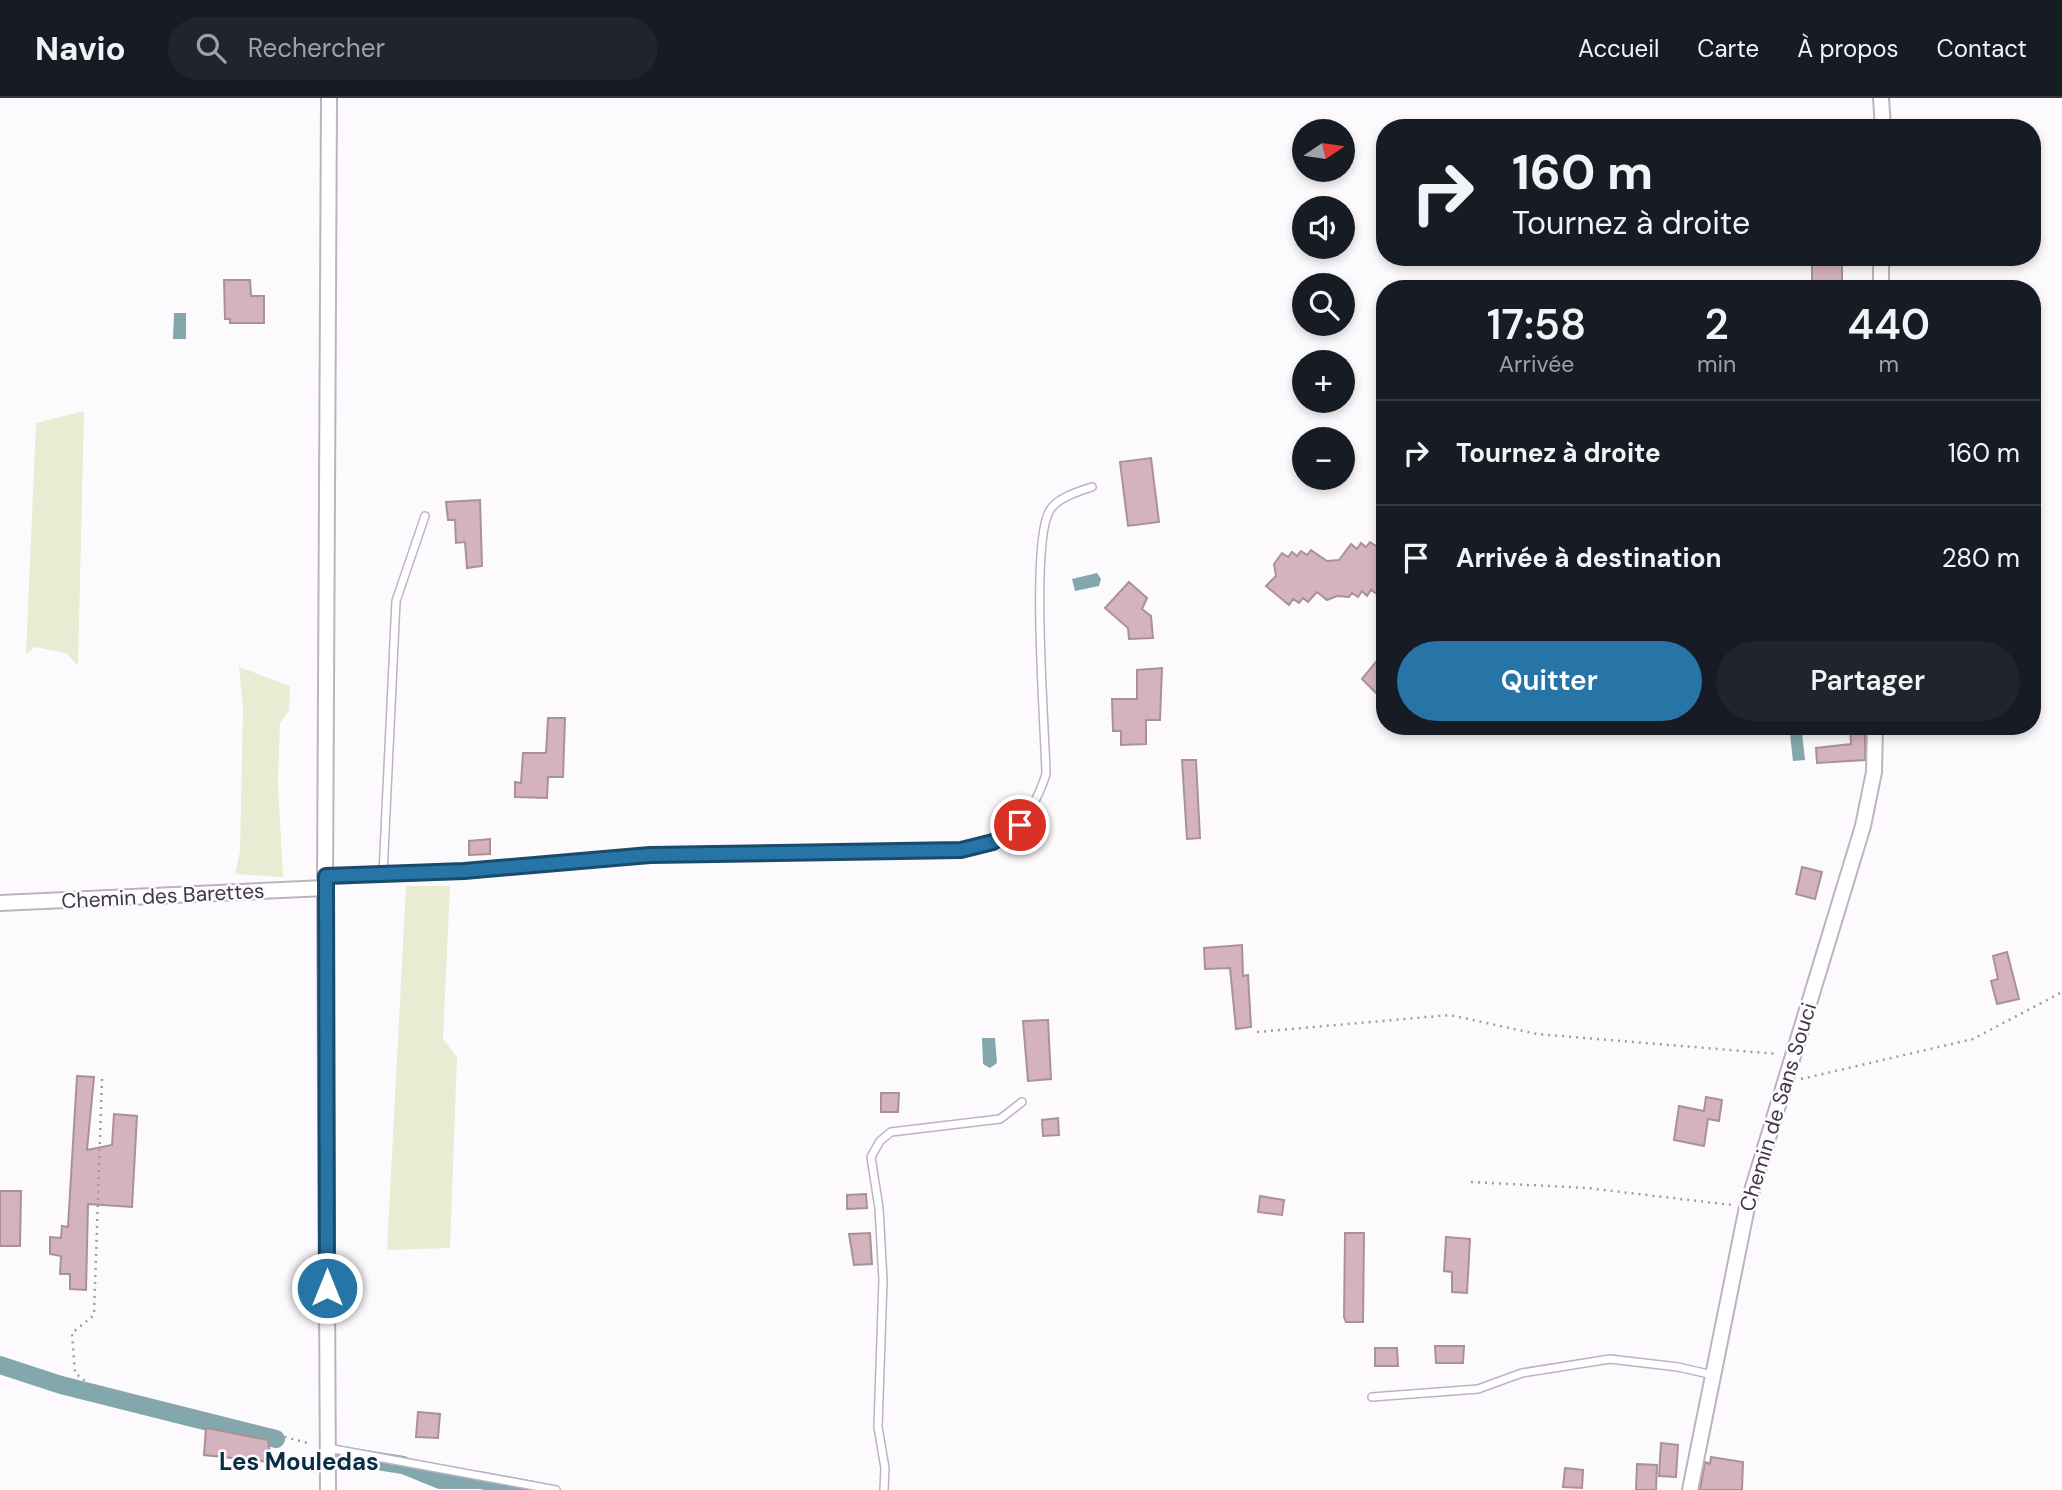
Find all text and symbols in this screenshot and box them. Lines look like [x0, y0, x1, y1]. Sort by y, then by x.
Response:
search box [168, 17, 658, 80]
text: Navio [35, 27, 126, 70]
icon: search [192, 29, 230, 67]
text: Rechercher [248, 31, 385, 65]
text: Accueil [1578, 33, 1659, 64]
text: Carte [1697, 33, 1759, 64]
text: À propos [1797, 33, 1899, 64]
text: Contact [1937, 33, 2027, 64]
north arrow [1292, 119, 1354, 182]
map controls [1292, 119, 1355, 490]
text: 160 m [1512, 140, 1653, 204]
icon: right [1397, 147, 1488, 238]
button: sound [1292, 196, 1355, 259]
text: Tournez à droite [1512, 202, 1750, 244]
button: search [1292, 273, 1355, 336]
text: 17:58 [1487, 297, 1586, 352]
text: 2 [1705, 297, 1729, 352]
text: 440 [1847, 297, 1930, 352]
text: Arrivée [1499, 349, 1574, 379]
text: min [1697, 349, 1736, 379]
text: m [1878, 349, 1899, 379]
button: + [1292, 350, 1355, 413]
button: − [1292, 427, 1355, 490]
icon: right [1397, 434, 1435, 472]
text: Tournez à droite [1456, 436, 1661, 470]
text: 160 m [1948, 436, 2020, 470]
icon: arrive [1397, 539, 1435, 577]
text: Arrivée à destination [1456, 541, 1722, 575]
text: 280 m [1942, 541, 2020, 575]
button: Quitter [1397, 641, 1702, 721]
button: Partager [1716, 641, 2020, 721]
pin [990, 795, 1050, 855]
icon: arrive [1001, 806, 1039, 844]
street label: Chemin des Barettes [61, 877, 265, 915]
street label: Chemin de Sans Souci [1733, 999, 1823, 1215]
position arrow [290, 1251, 364, 1325]
district label: Les Mouledas [219, 1446, 379, 1477]

